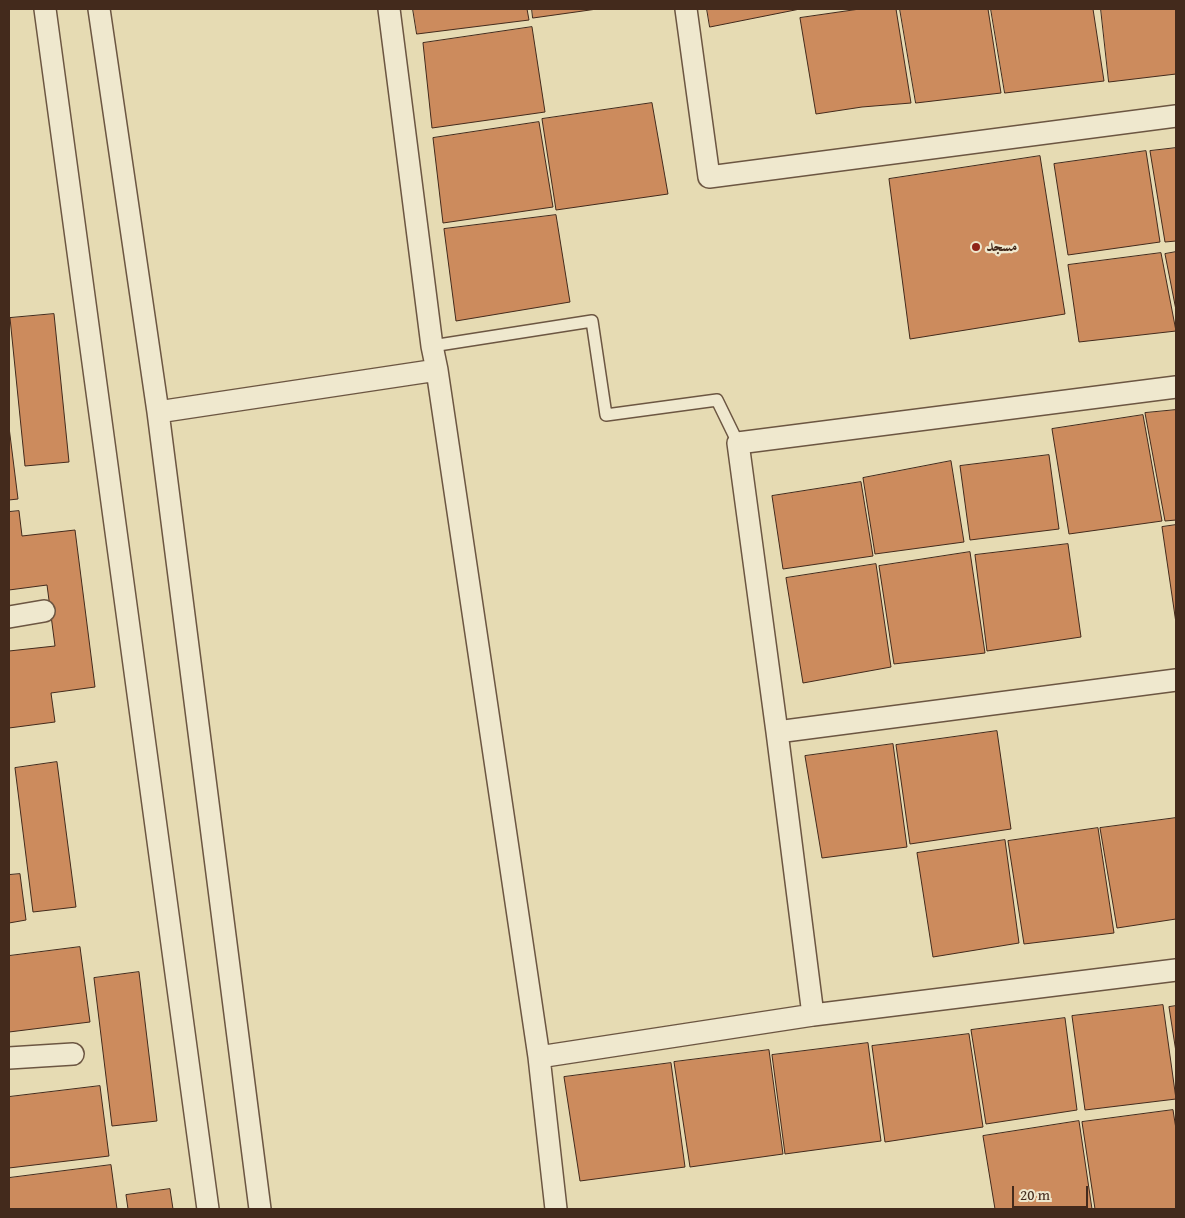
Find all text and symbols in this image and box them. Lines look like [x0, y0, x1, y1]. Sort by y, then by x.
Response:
place label: مسجد [986, 237, 1017, 257]
marker: مسجد [970, 241, 982, 253]
scale bar [1015, 1176, 1091, 1208]
text: 20 m [1020, 1184, 1050, 1205]

